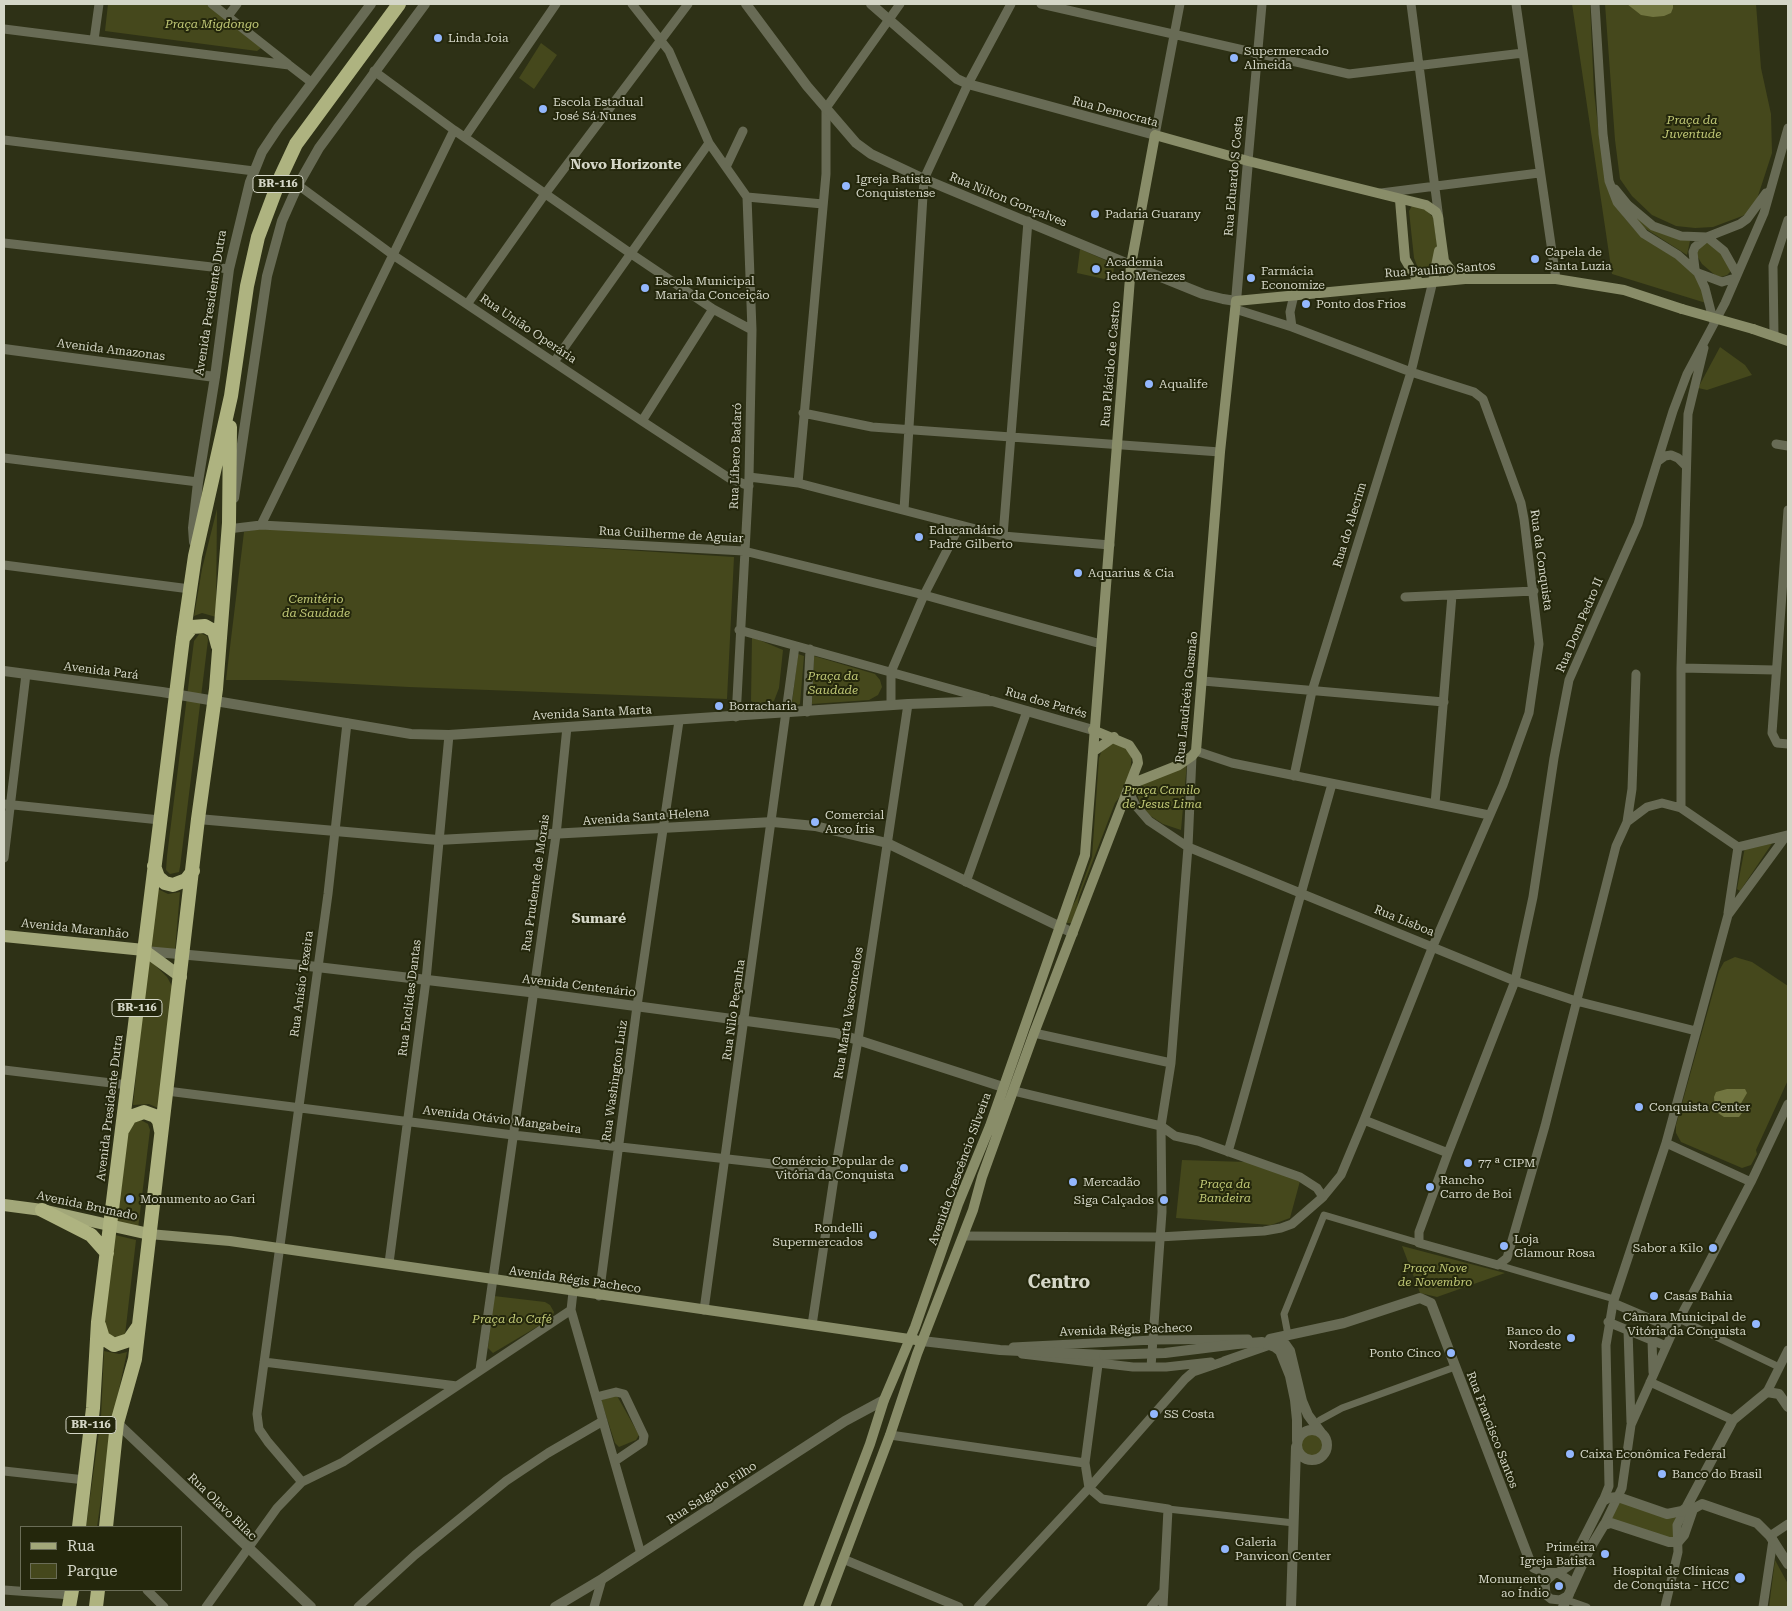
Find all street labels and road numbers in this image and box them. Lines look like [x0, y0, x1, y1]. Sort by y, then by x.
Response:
street label: Rua Democrata [1071, 94, 1159, 130]
street label: Rua Eduardo S Costa [1222, 115, 1246, 237]
street label: Rua Nilton Gonçalves [947, 170, 1069, 230]
road number: BR-116 [253, 175, 303, 192]
street label: Avenida Presidente Dutra [192, 229, 230, 377]
street label: Rua Paulino Santos [1384, 259, 1496, 281]
street label: Rua União Operária [477, 291, 579, 367]
street label: Rua Plácido de Castro [1098, 300, 1124, 428]
street label: Avenida Amazonas [56, 336, 166, 364]
street label: Rua Líbero Badaró [727, 402, 745, 510]
street label: Rua do Alecrim [1330, 481, 1370, 569]
street label: Rua da Conquista [1527, 509, 1555, 611]
street label: Rua Guilherme de Aguiar [598, 524, 744, 546]
street label: Rua Dom Pedro II [1553, 575, 1607, 675]
street label: Rua Laudicéia Gusmão [1173, 630, 1201, 764]
street label: Avenida Pará [63, 659, 139, 683]
street label: Rua dos Patrés [1004, 684, 1088, 722]
street label: Avenida Santa Marta [532, 703, 652, 723]
street label: Avenida Santa Helena [582, 805, 710, 829]
street label: Rua Prudente de Morais [519, 814, 553, 952]
street label: Rua Lisboa [1372, 902, 1436, 940]
street label: Avenida Maranhão [20, 916, 130, 942]
street label: Rua Anísio Texeira [287, 930, 317, 1038]
street label: Rua Euclides Dantas [396, 939, 424, 1057]
street label: Rua Marta Vasconcelos [831, 946, 867, 1080]
street label: Rua Nilo Peçanha [720, 959, 748, 1061]
street label: Avenida Centenário [521, 972, 637, 1000]
road number: BR-116 [112, 1000, 162, 1016]
street label: Rua Washington Luiz [599, 1019, 631, 1143]
street label: Avenida Presidente Dutra [94, 1034, 126, 1182]
street label: Avenida Crescêncio Silveira [926, 1091, 994, 1247]
street label: Avenida Otávio Mangabeira [422, 1103, 582, 1137]
street label: Avenida Brumado [35, 1188, 139, 1224]
street label: Avenida Régis Pacheco [508, 1264, 642, 1296]
street label: Avenida Régis Pacheco [1059, 1320, 1193, 1340]
street label: Rua Francisco Santos [1463, 1370, 1521, 1490]
road number: BR-116 [66, 1416, 116, 1434]
street label: Rua Salgado Filho [665, 1459, 759, 1527]
street label: Rua Olavo Bilac [185, 1470, 259, 1544]

